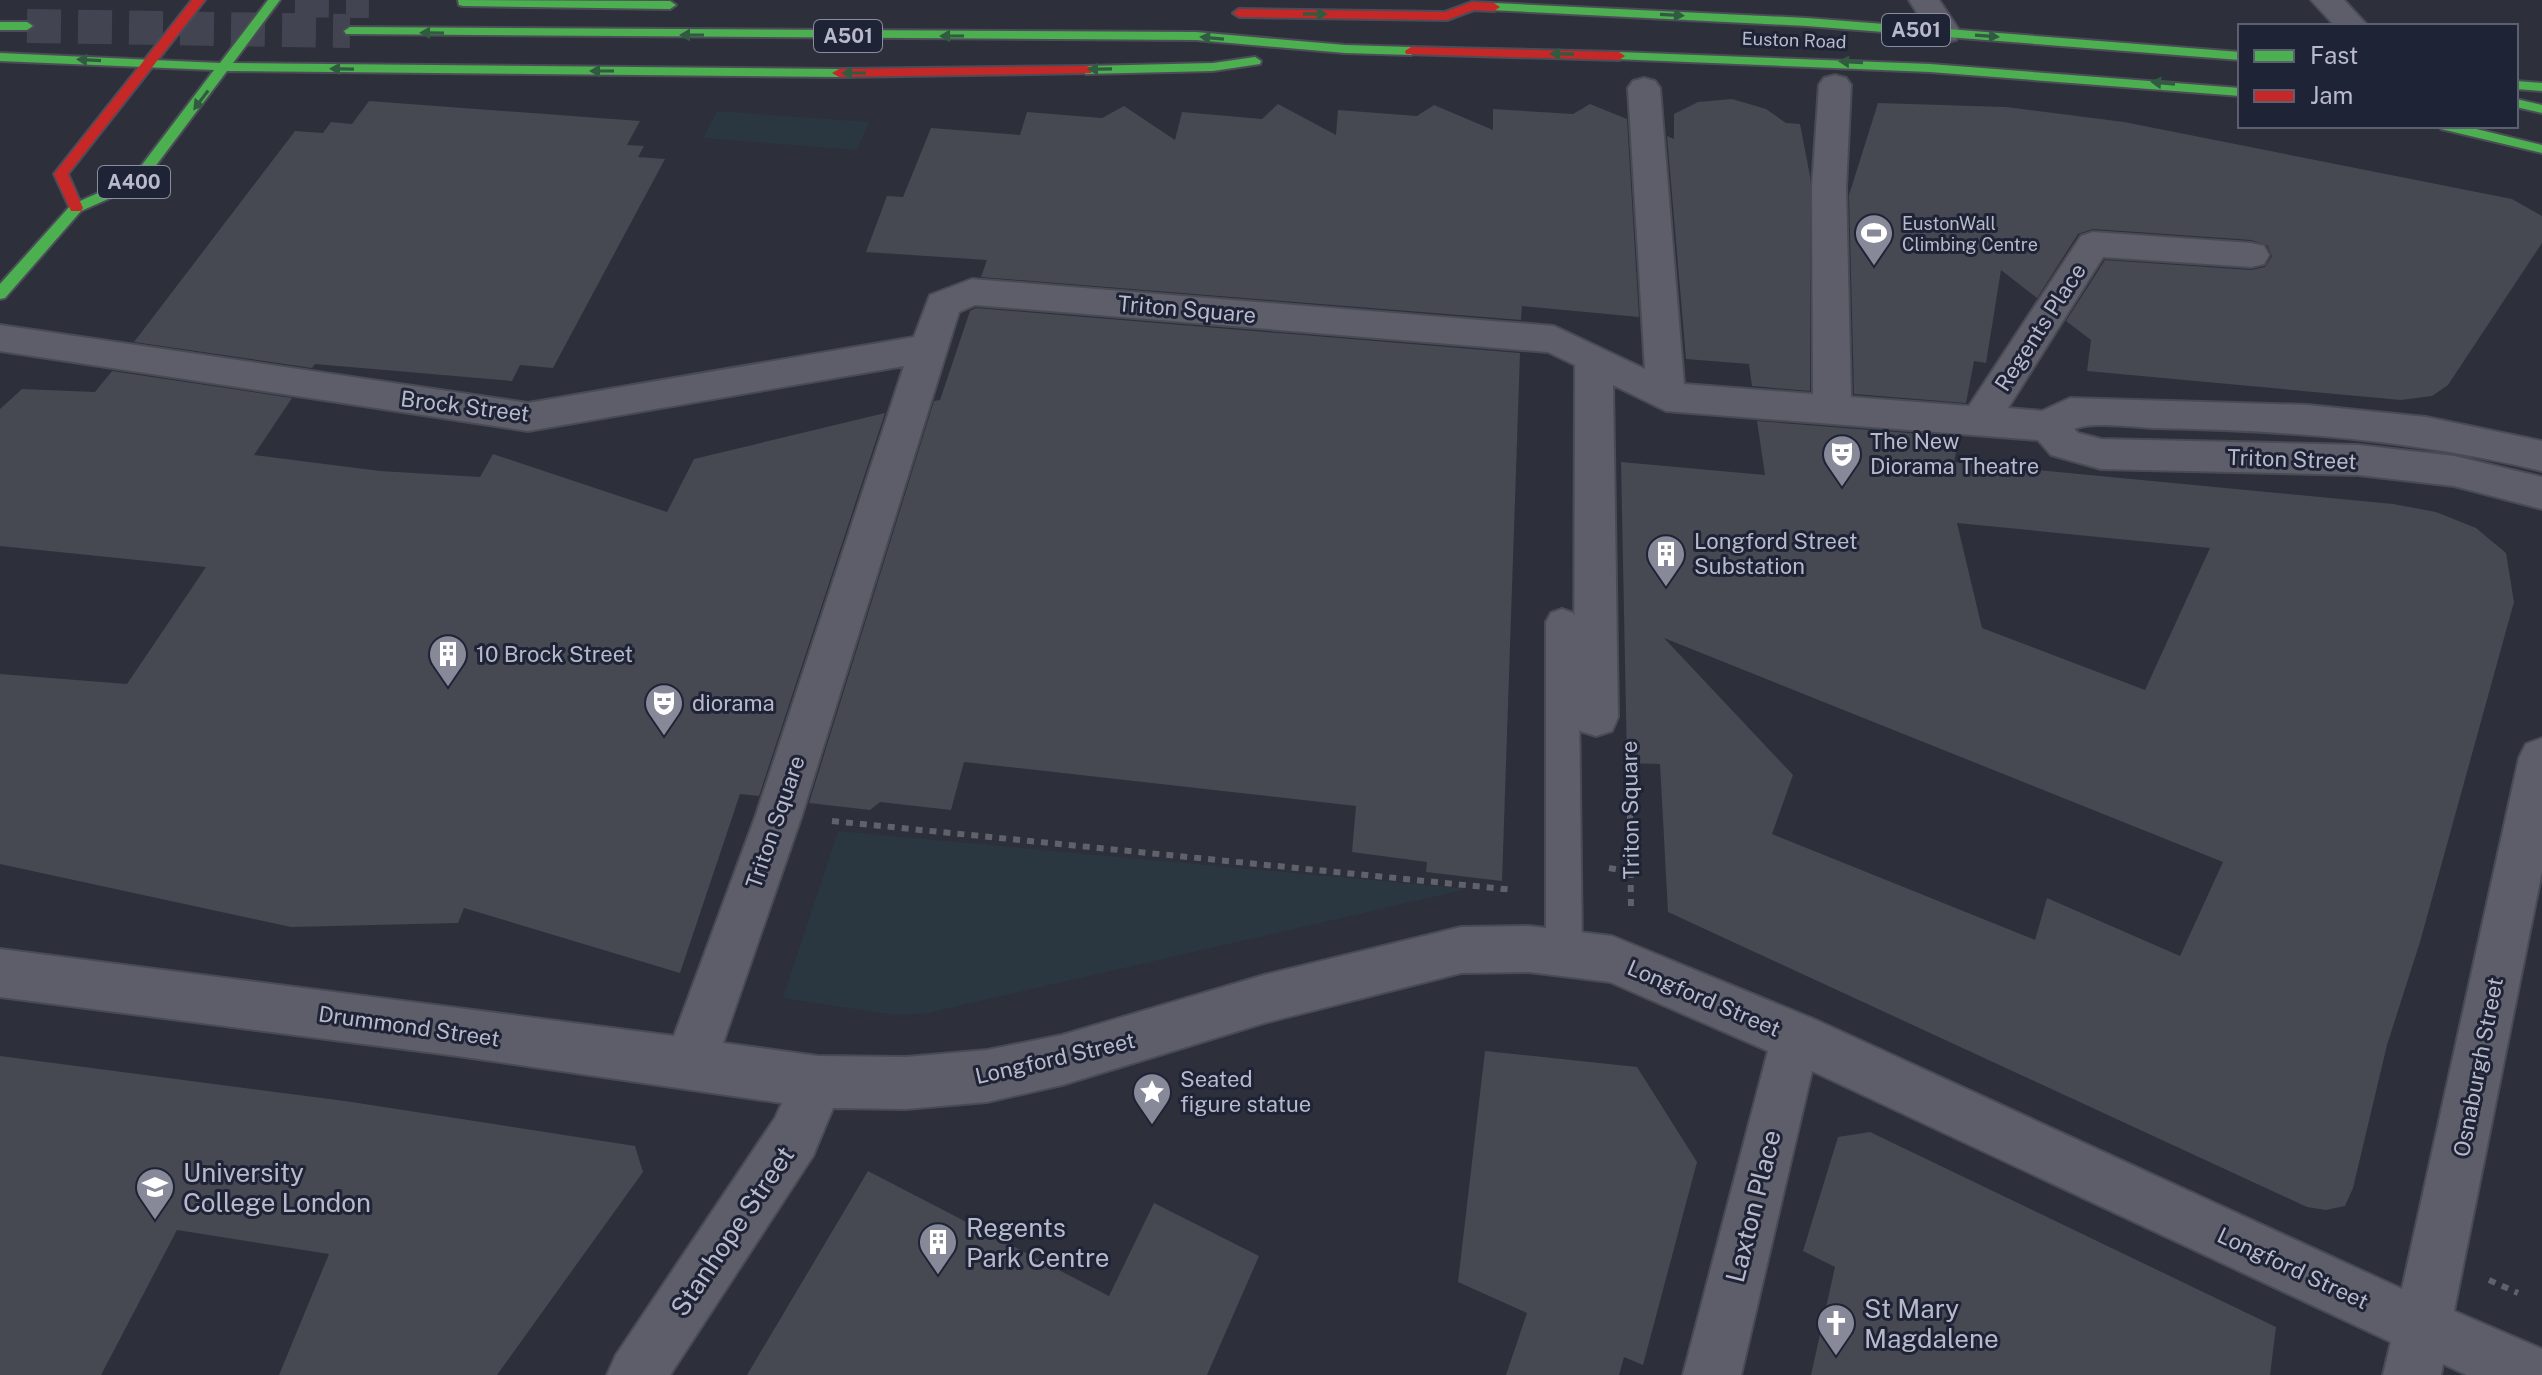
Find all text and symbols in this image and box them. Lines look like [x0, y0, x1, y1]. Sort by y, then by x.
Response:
one-way arrow [1303, 8, 1328, 21]
one-way arrow [1660, 9, 1685, 22]
road number: A501 [1882, 14, 1950, 46]
road number: A501 [814, 20, 882, 52]
legend [2238, 24, 2518, 128]
one-way arrow [419, 26, 444, 39]
street label: Euston Road [1741, 28, 1847, 52]
one-way arrow [679, 29, 704, 41]
one-way arrow [939, 30, 964, 42]
one-way arrow [1975, 30, 2000, 43]
one-way arrow [1199, 31, 1224, 44]
text: Fast [2310, 41, 2358, 69]
one-way arrow [1549, 47, 1574, 60]
one-way arrow [76, 54, 101, 67]
one-way arrow [1838, 55, 1863, 68]
one-way arrow [329, 62, 354, 75]
one-way arrow [1087, 63, 1112, 76]
one-way arrow [589, 65, 614, 77]
one-way arrow [841, 67, 866, 79]
one-way arrow [2150, 76, 2175, 89]
text: Jam [2310, 81, 2353, 109]
one-way arrow [193, 89, 209, 111]
road number: A400 [98, 166, 170, 198]
sports icon: EustonWall Climbing Centre [1853, 212, 1895, 267]
place label: EustonWall Climbing Centre [1902, 213, 2038, 255]
street label: Regents Place [1989, 258, 2091, 396]
street label: Triton Square [1117, 290, 1257, 328]
street label: Brock Street [399, 385, 531, 427]
place label: The New Diorama Theatre [1870, 428, 2039, 479]
theatre icon: The New Diorama Theatre [1821, 433, 1863, 488]
street label: Triton Street [2227, 444, 2357, 474]
place label: Longford Street Substation [1694, 528, 1858, 579]
building icon: Longford Street Substation [1645, 533, 1687, 588]
building icon: 10 Brock Street [427, 633, 469, 688]
place label: 10 Brock Street [476, 641, 633, 667]
theatre icon: diorama [643, 682, 685, 737]
place label: diorama [692, 690, 775, 716]
street label: Triton Square [1616, 740, 1644, 880]
street label: Triton Square [740, 752, 810, 892]
street label: Longford Street [1624, 954, 1784, 1042]
street label: Osnaburgh Street [2448, 975, 2508, 1159]
street label: Drummond Street [317, 1000, 501, 1052]
street label: Longford Street [972, 1027, 1138, 1089]
place label: Seated figure statue [1180, 1066, 1311, 1117]
place icon: Seated figure statue [1131, 1071, 1173, 1126]
street label: Laxton Place [1719, 1127, 1787, 1285]
street label: Stanhope Street [664, 1140, 800, 1322]
place label: University College London [183, 1157, 371, 1218]
school or university icon: University College London [134, 1166, 176, 1221]
place label: Regents Park Centre [966, 1212, 1110, 1273]
building icon: Regents Park Centre [917, 1221, 959, 1276]
street label: Longford Street [2213, 1222, 2373, 1314]
place label: St Mary Magdalene [1864, 1293, 1999, 1354]
church icon: St Mary Magdalene [1815, 1302, 1857, 1357]

